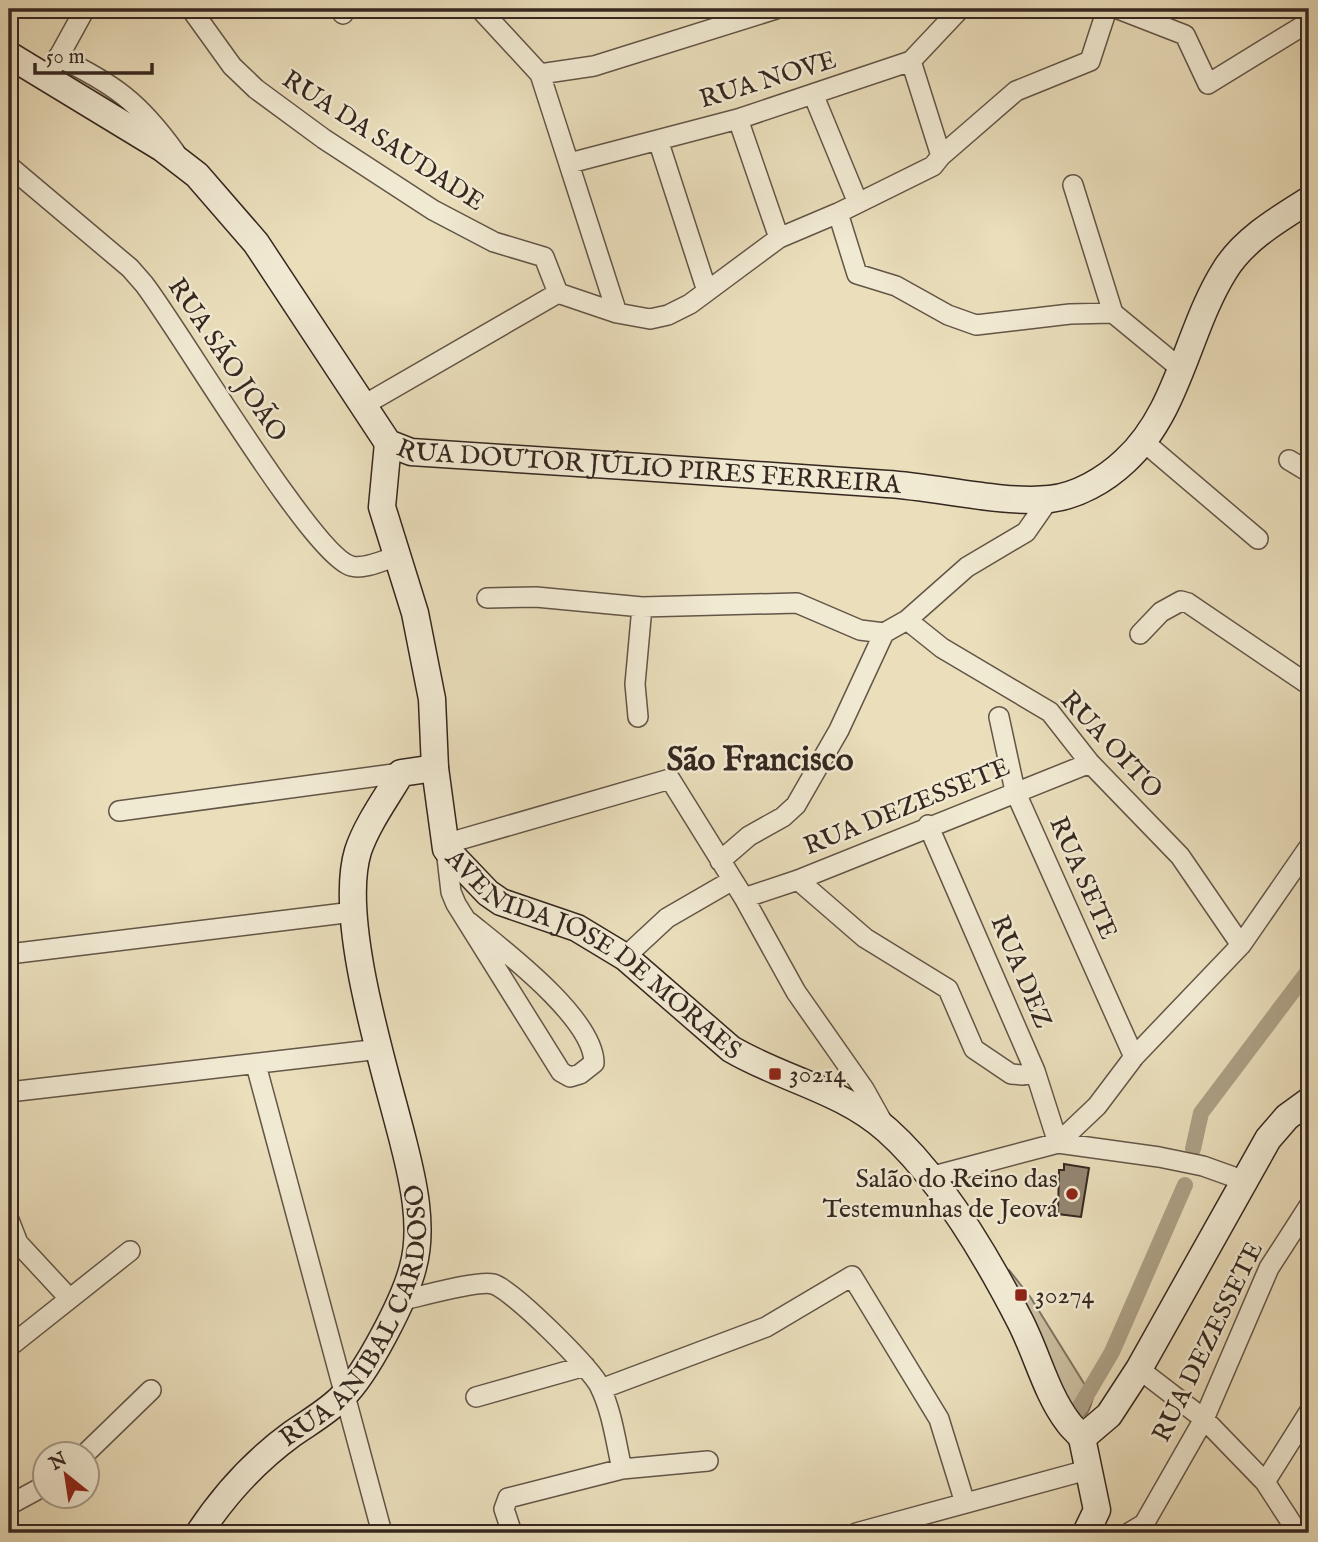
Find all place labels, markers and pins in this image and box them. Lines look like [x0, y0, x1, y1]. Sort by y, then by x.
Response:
place label: 30214 [789, 1058, 846, 1091]
marker: 30214 [767, 1066, 783, 1082]
place label: Salão do Reino das Testemunhas de Jeová [822, 1163, 1059, 1226]
marker: Salão do Reino das Testemunhas de Jeová [1064, 1186, 1080, 1202]
place label: 30274 [1035, 1279, 1094, 1312]
marker: 30274 [1013, 1287, 1029, 1303]

